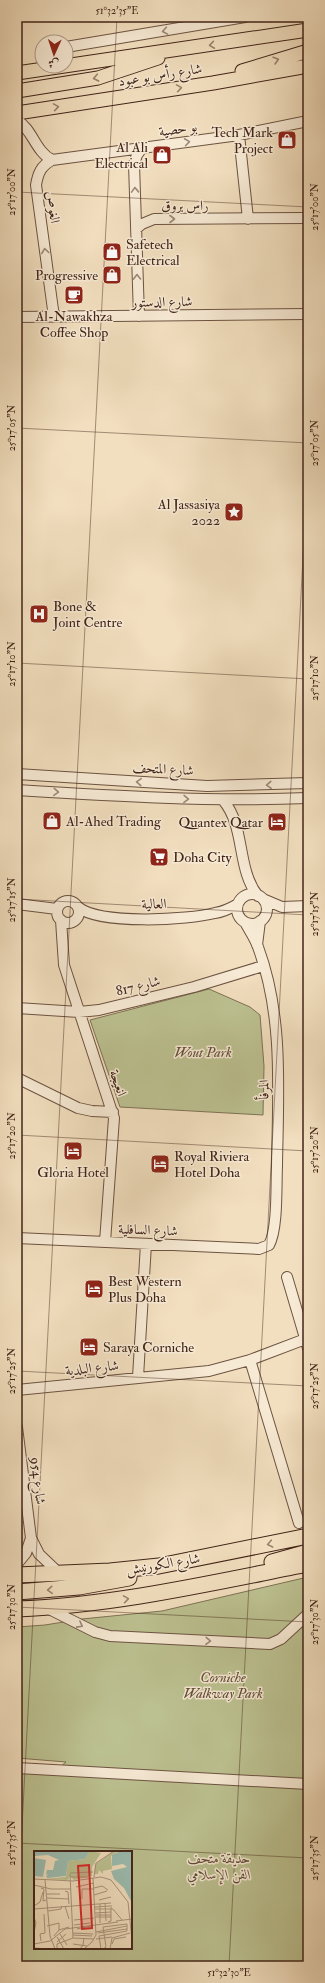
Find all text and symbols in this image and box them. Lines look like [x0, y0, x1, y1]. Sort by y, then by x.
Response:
text: 51°32'35"E [96, 5, 138, 17]
one-way arrow [162, 26, 169, 34]
north arrow [34, 34, 74, 74]
one-way arrow [209, 40, 215, 49]
one-way arrow [272, 56, 279, 65]
text: ش [48, 57, 59, 70]
street label: شارع رأس بو عبود [117, 58, 204, 93]
one-way arrow [93, 73, 99, 82]
one-way arrow [176, 84, 182, 93]
one-way arrow [52, 103, 59, 112]
street label: بو حصية [158, 118, 199, 140]
place label: Tech Mark Project [212, 124, 273, 157]
shop icon: Tech Mark Project [276, 129, 298, 151]
one-way arrow [184, 138, 190, 147]
place label: Al Ali Electrical [94, 139, 148, 172]
shop icon: Al Ali Electrical [151, 144, 173, 166]
text: 25°17'00"N [6, 168, 18, 216]
text: 25°17'00"N [309, 183, 321, 231]
one-way arrow [130, 187, 139, 193]
street label: الغوص [42, 190, 64, 224]
street label: راس بروق [161, 197, 209, 214]
one-way arrow [169, 215, 175, 223]
place label: Safetech Electrical [126, 236, 180, 269]
shop icon: Safetech Electrical [101, 241, 123, 263]
one-way arrow [41, 248, 50, 254]
shop icon: Progressive [101, 264, 123, 286]
place label: Progressive [35, 267, 98, 284]
one-way arrow [133, 274, 142, 280]
cafe icon: Al-Nawakhza Coffee Shop [63, 284, 85, 306]
street label: شارع الدستور [129, 293, 193, 314]
place label: Al-Nawakhza Coffee Shop [34, 308, 113, 342]
text: 25°17'05"N [6, 405, 18, 451]
text: 25°17'05"N [309, 420, 321, 466]
place label: Al Jassasiya 2022 [157, 496, 220, 529]
place icon: Al Jassasiya 2022 [223, 501, 245, 523]
place label: Bone & Joint Centre [52, 598, 122, 631]
hospital icon: Bone & Joint Centre [28, 603, 50, 625]
text: 25°17'10"N [6, 641, 18, 687]
text: 25°17'10"N [309, 655, 321, 701]
street label: شارع المتحف [132, 759, 194, 782]
one-way arrow [136, 778, 142, 786]
one-way arrow [266, 780, 272, 789]
one-way arrow [53, 788, 59, 797]
one-way arrow [183, 795, 189, 803]
shop icon: Al-Ahed Trading [41, 810, 63, 832]
hotel icon: Quantex Qatar [266, 811, 288, 833]
place label: Al-Ahed Trading [65, 813, 162, 830]
place label: Quantex Qatar [178, 814, 264, 831]
supermarket icon: Doha City [148, 846, 170, 868]
place label: Doha City [173, 849, 232, 867]
text: 25°17'15"N [6, 877, 18, 922]
text: 25°17'15"N [309, 891, 321, 936]
street label: العالية [141, 895, 167, 913]
street label: شارع 817 [114, 972, 163, 1003]
park label: Wout Park [174, 1044, 232, 1061]
street label: انعيجة [105, 1067, 131, 1099]
street label: المرفأ [253, 1079, 273, 1101]
text: 25°17'20"N [6, 1112, 18, 1160]
text: 25°17'20"N [309, 1126, 321, 1174]
hotel icon: Gloria Hotel [62, 1140, 84, 1162]
place label: Royal Riviera Hotel Doha [174, 1148, 249, 1181]
hotel icon: Royal Riviera Hotel Doha [149, 1153, 171, 1175]
place label: Gloria Hotel [37, 1164, 109, 1181]
street label: شارع السافلية [118, 1220, 178, 1243]
place label: Best Western Plus Doha [108, 1273, 182, 1306]
hotel icon: Best Western Plus Doha [83, 1278, 105, 1300]
hotel icon: Saraya Corniche [78, 1336, 100, 1358]
place label: Saraya Corniche [103, 1339, 194, 1357]
text: 25°17'25"N [6, 1348, 18, 1394]
street label: شارع البلدية [64, 1357, 120, 1382]
text: 25°17'25"N [309, 1363, 321, 1409]
street label: شارع 954 [24, 1455, 49, 1506]
one-way arrow [267, 1540, 273, 1548]
street label: شارع الكورنيش [125, 1550, 202, 1581]
text: 25°17'30"N [6, 1584, 18, 1630]
one-way arrow [47, 1585, 53, 1594]
one-way arrow [123, 1595, 129, 1604]
text: 25°17'30"N [309, 1599, 321, 1645]
one-way arrow [76, 1620, 83, 1627]
one-way arrow [205, 1637, 211, 1646]
park label: Corniche Walkway Park [183, 1669, 263, 1702]
text: 25°17'35"N [6, 1820, 18, 1866]
text: 25°17'35"N [309, 1835, 321, 1881]
park label: حديقة متحف الفن الإسلامي [187, 1850, 251, 1886]
inset map [34, 1851, 132, 1949]
text: 51°32'30"E [207, 1967, 251, 1979]

